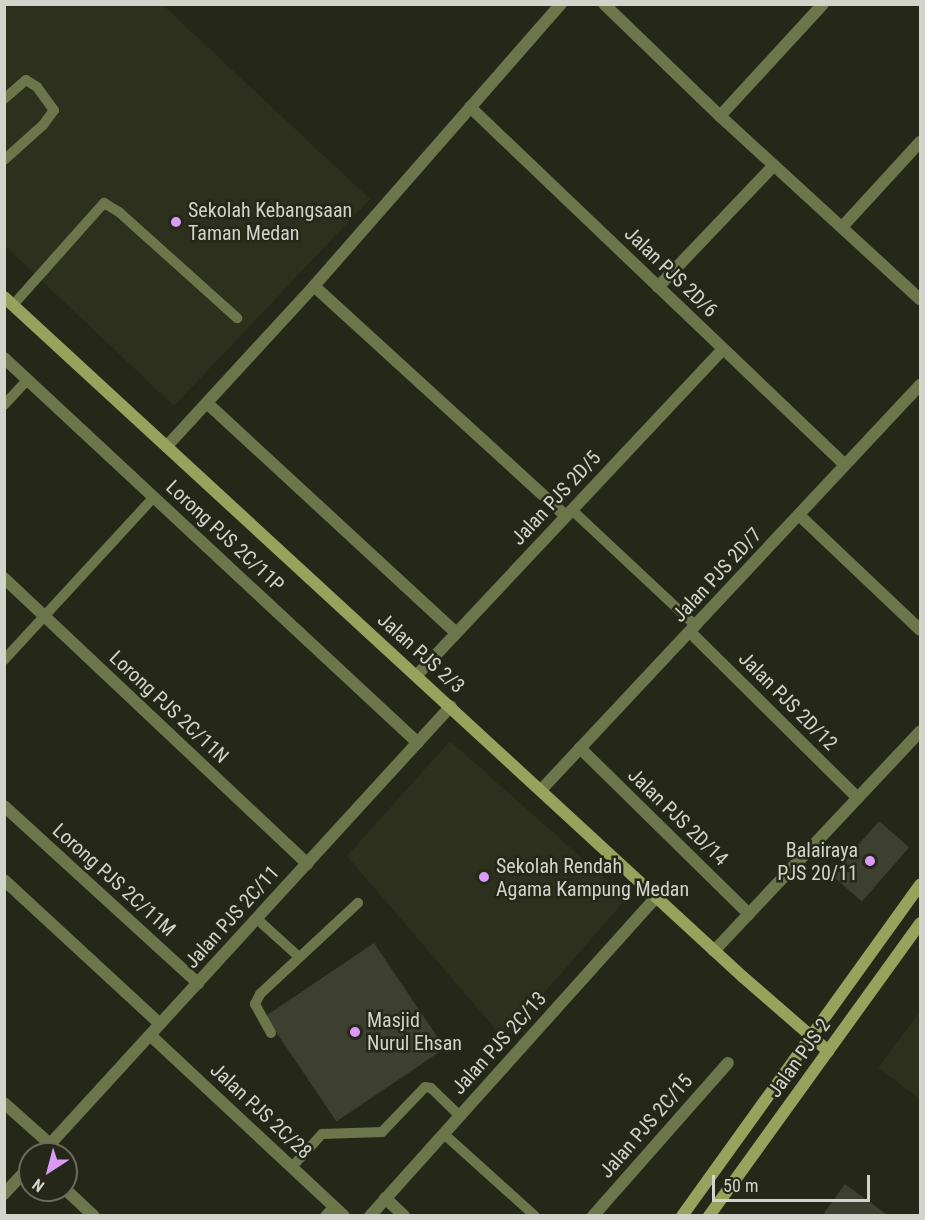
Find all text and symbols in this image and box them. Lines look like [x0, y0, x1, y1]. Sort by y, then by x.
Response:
place label: Sekolah Kebangsaan Taman Medan [188, 198, 352, 245]
marker: Sekolah Kebangsaan Taman Medan [169, 215, 183, 229]
street label: Jalan PJS 2D/6 [619, 222, 723, 322]
street label: Jalan PJS 2D/5 [506, 446, 606, 550]
street label: Lorong PJS 2C/11P [161, 475, 289, 597]
street label: Jalan PJS 2D/7 [667, 523, 767, 627]
street label: Jalan PJS 2/3 [373, 608, 469, 698]
street label: Lorong PJS 2C/11N [104, 646, 234, 768]
street label: Jalan PJS 2D/12 [734, 647, 842, 755]
street label: Jalan PJS 2D/14 [623, 763, 733, 871]
street label: Lorong PJS 2C/11M [48, 819, 180, 941]
place label: Balairaya PJS 20/11 [777, 838, 858, 885]
place label: Sekolah Rendah Agama Kampung Medan [496, 854, 689, 901]
marker: Balairaya PJS 20/11 [863, 854, 877, 868]
street label: Jalan PJS 2C/11 [180, 861, 284, 973]
marker: Sekolah Rendah Agama Kampung Medan [477, 870, 491, 884]
street label: Jalan PJS 2C/13 [447, 987, 551, 1099]
place label: Masjid Nurul Ehsan [367, 1008, 462, 1055]
street label: Jalan PJS 2 [762, 1014, 836, 1102]
marker: Masjid Nurul Ehsan [348, 1025, 362, 1039]
street label: Jalan PJS 2C/28 [205, 1058, 317, 1164]
street label: Jalan PJS 2C/15 [594, 1069, 698, 1183]
north arrow [18, 1142, 78, 1202]
scale bar [715, 1163, 872, 1201]
text: N [29, 1175, 48, 1196]
text: 50 m [723, 1175, 758, 1196]

